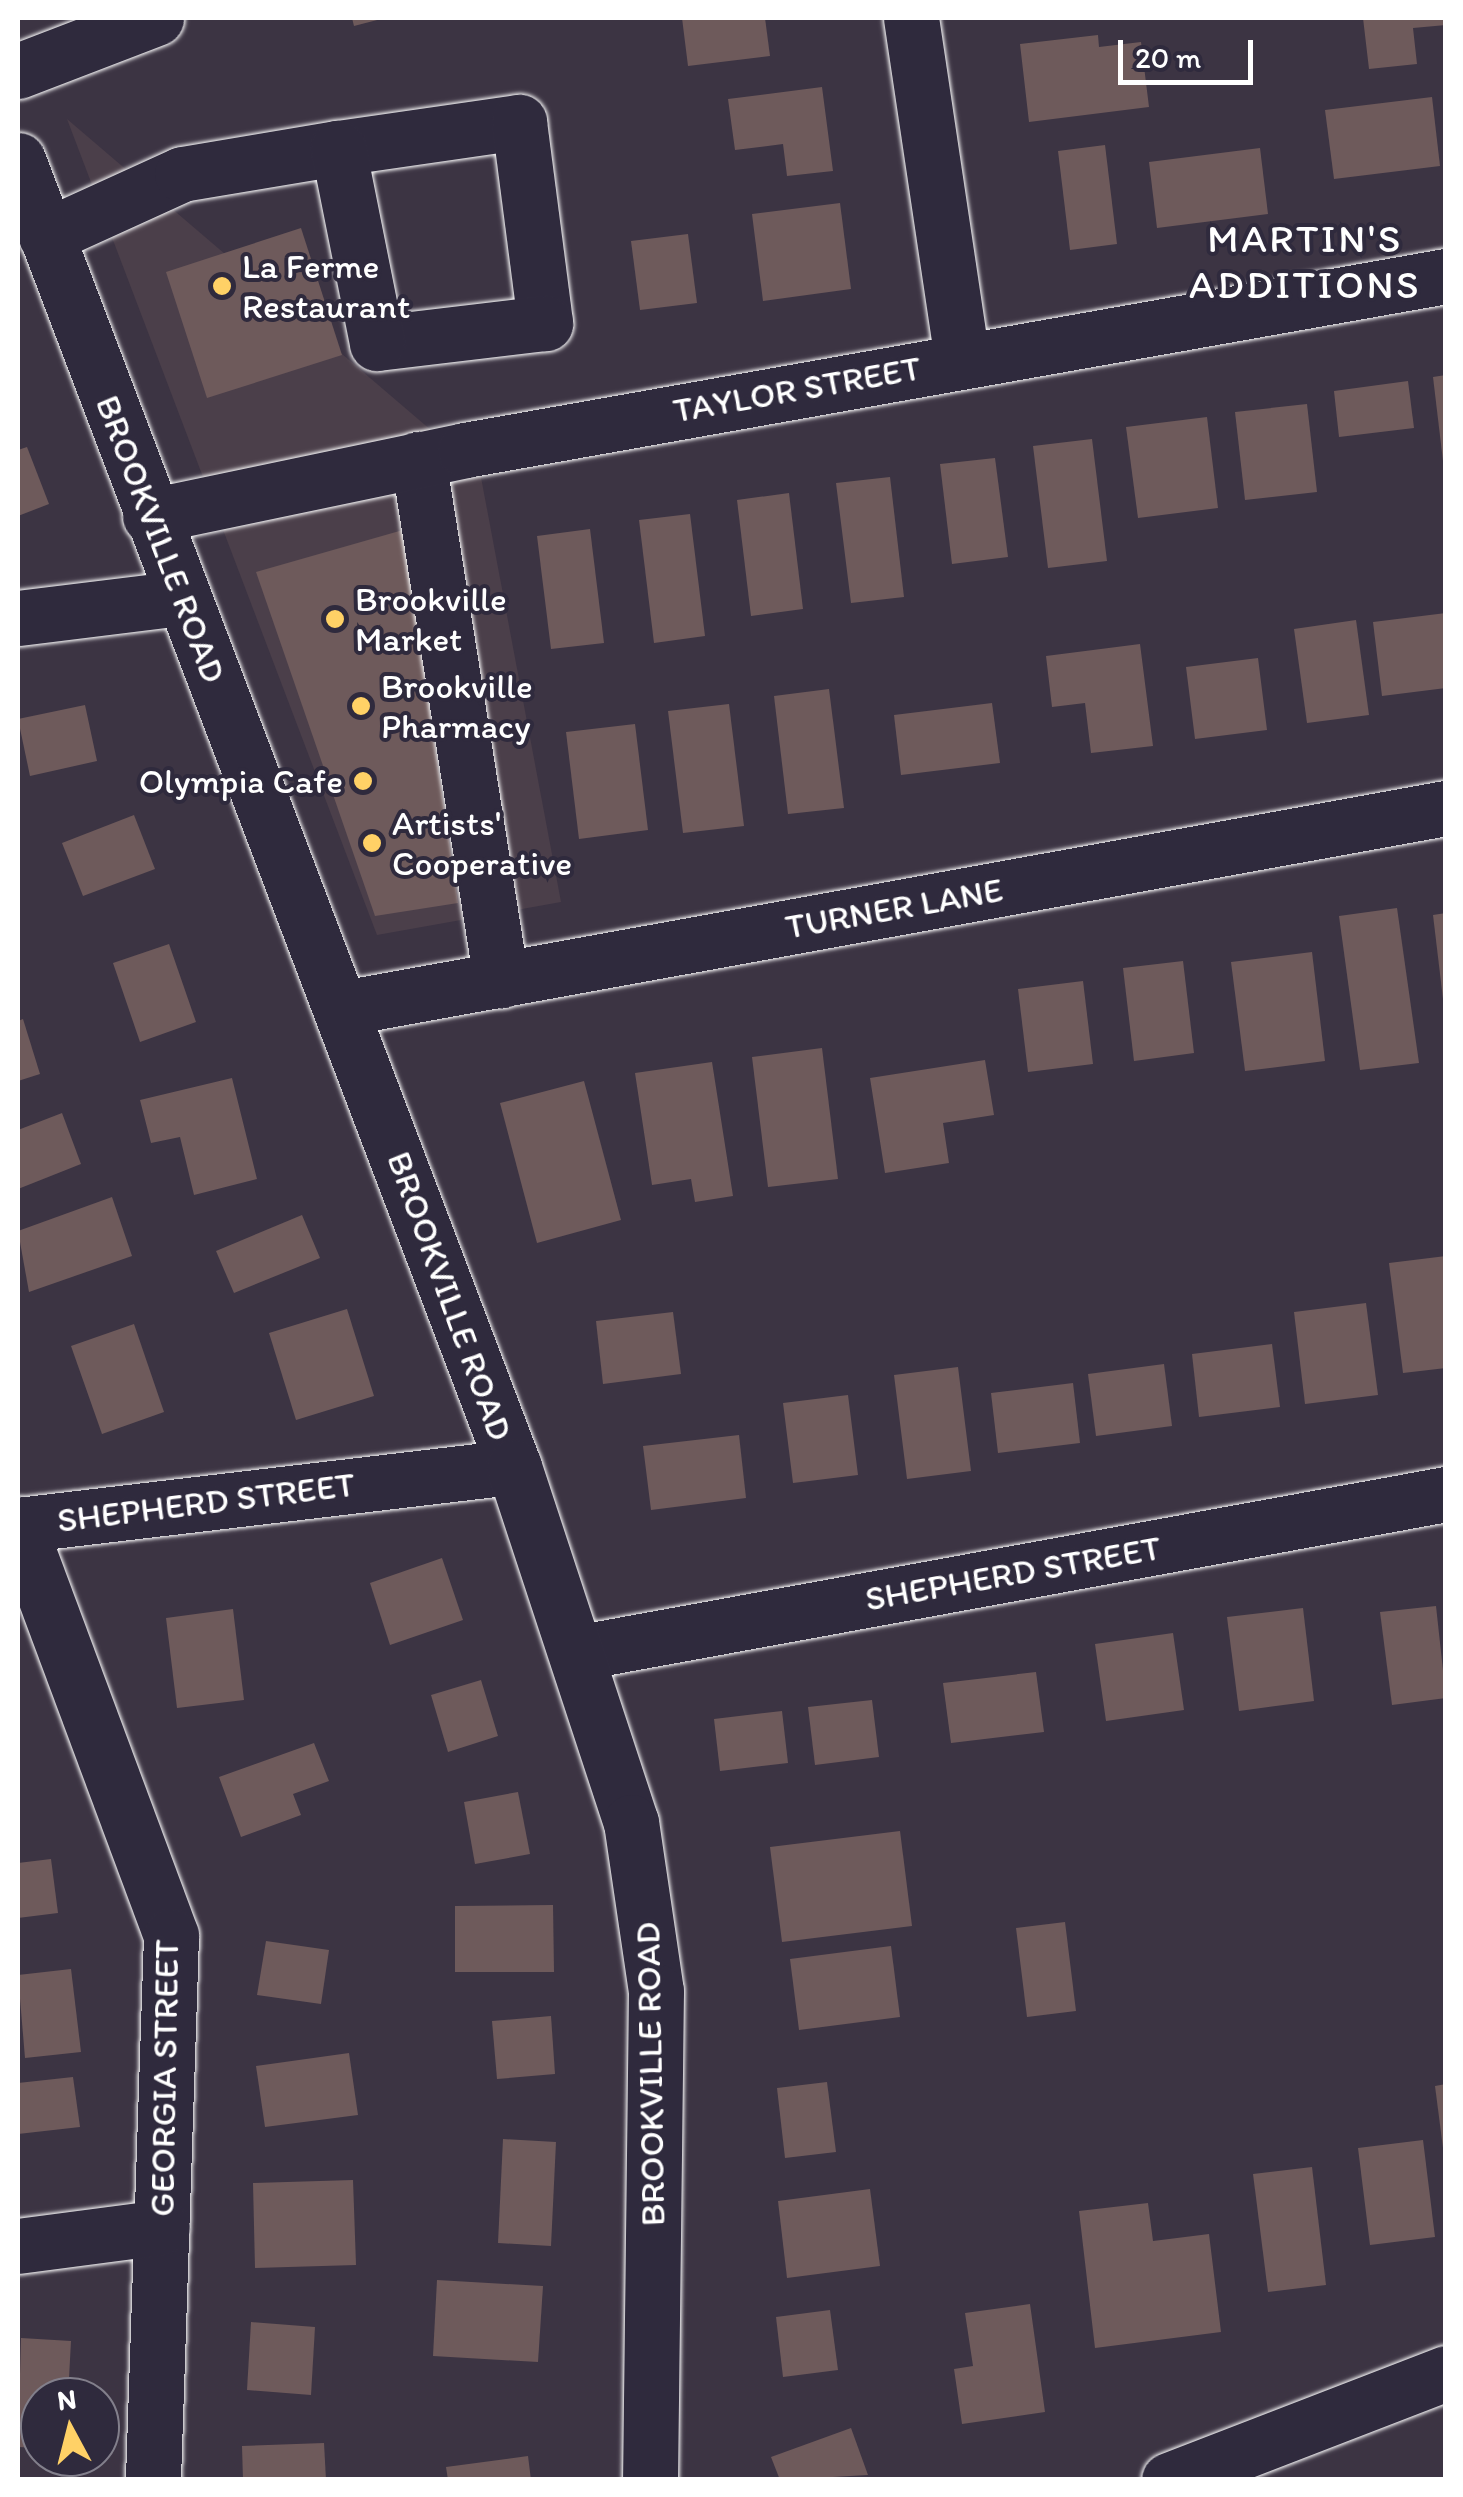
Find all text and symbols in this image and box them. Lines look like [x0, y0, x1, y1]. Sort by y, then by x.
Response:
scale bar [1123, 20, 1258, 82]
text: 20 m [1135, 39, 1201, 76]
district label: MARTIN'S ADDITIONS [1192, 214, 1418, 308]
place label: La Ferme Restaurant [242, 245, 410, 327]
marker: La Ferme Restaurant [211, 275, 233, 297]
street label: TAYLOR STREET [670, 346, 924, 432]
street label: BROOKVILLE ROAD [87, 389, 235, 689]
place label: Brookville Market [355, 578, 507, 660]
marker: Brookville Market [324, 608, 346, 630]
place label: Brookville Pharmacy [381, 665, 533, 747]
marker: Brookville Pharmacy [350, 695, 372, 717]
place label: Olympia Cafe [139, 760, 343, 802]
marker: Olympia Cafe [352, 770, 374, 792]
place label: Artists' Cooperative [392, 802, 572, 884]
marker: Artists' Cooperative [361, 832, 383, 854]
street label: TURNER LANE [782, 868, 1006, 948]
street label: BROOKVILLE ROAD [378, 1146, 522, 1446]
street label: SHEPHERD STREET [55, 1463, 357, 1541]
street label: SHEPHERD STREET [862, 1526, 1164, 1620]
street label: BROOKVILLE ROAD [626, 1921, 674, 2227]
street label: GEORGIA STREET [141, 1939, 187, 2217]
north arrow [20, 2377, 120, 2477]
text: N [55, 2381, 78, 2417]

